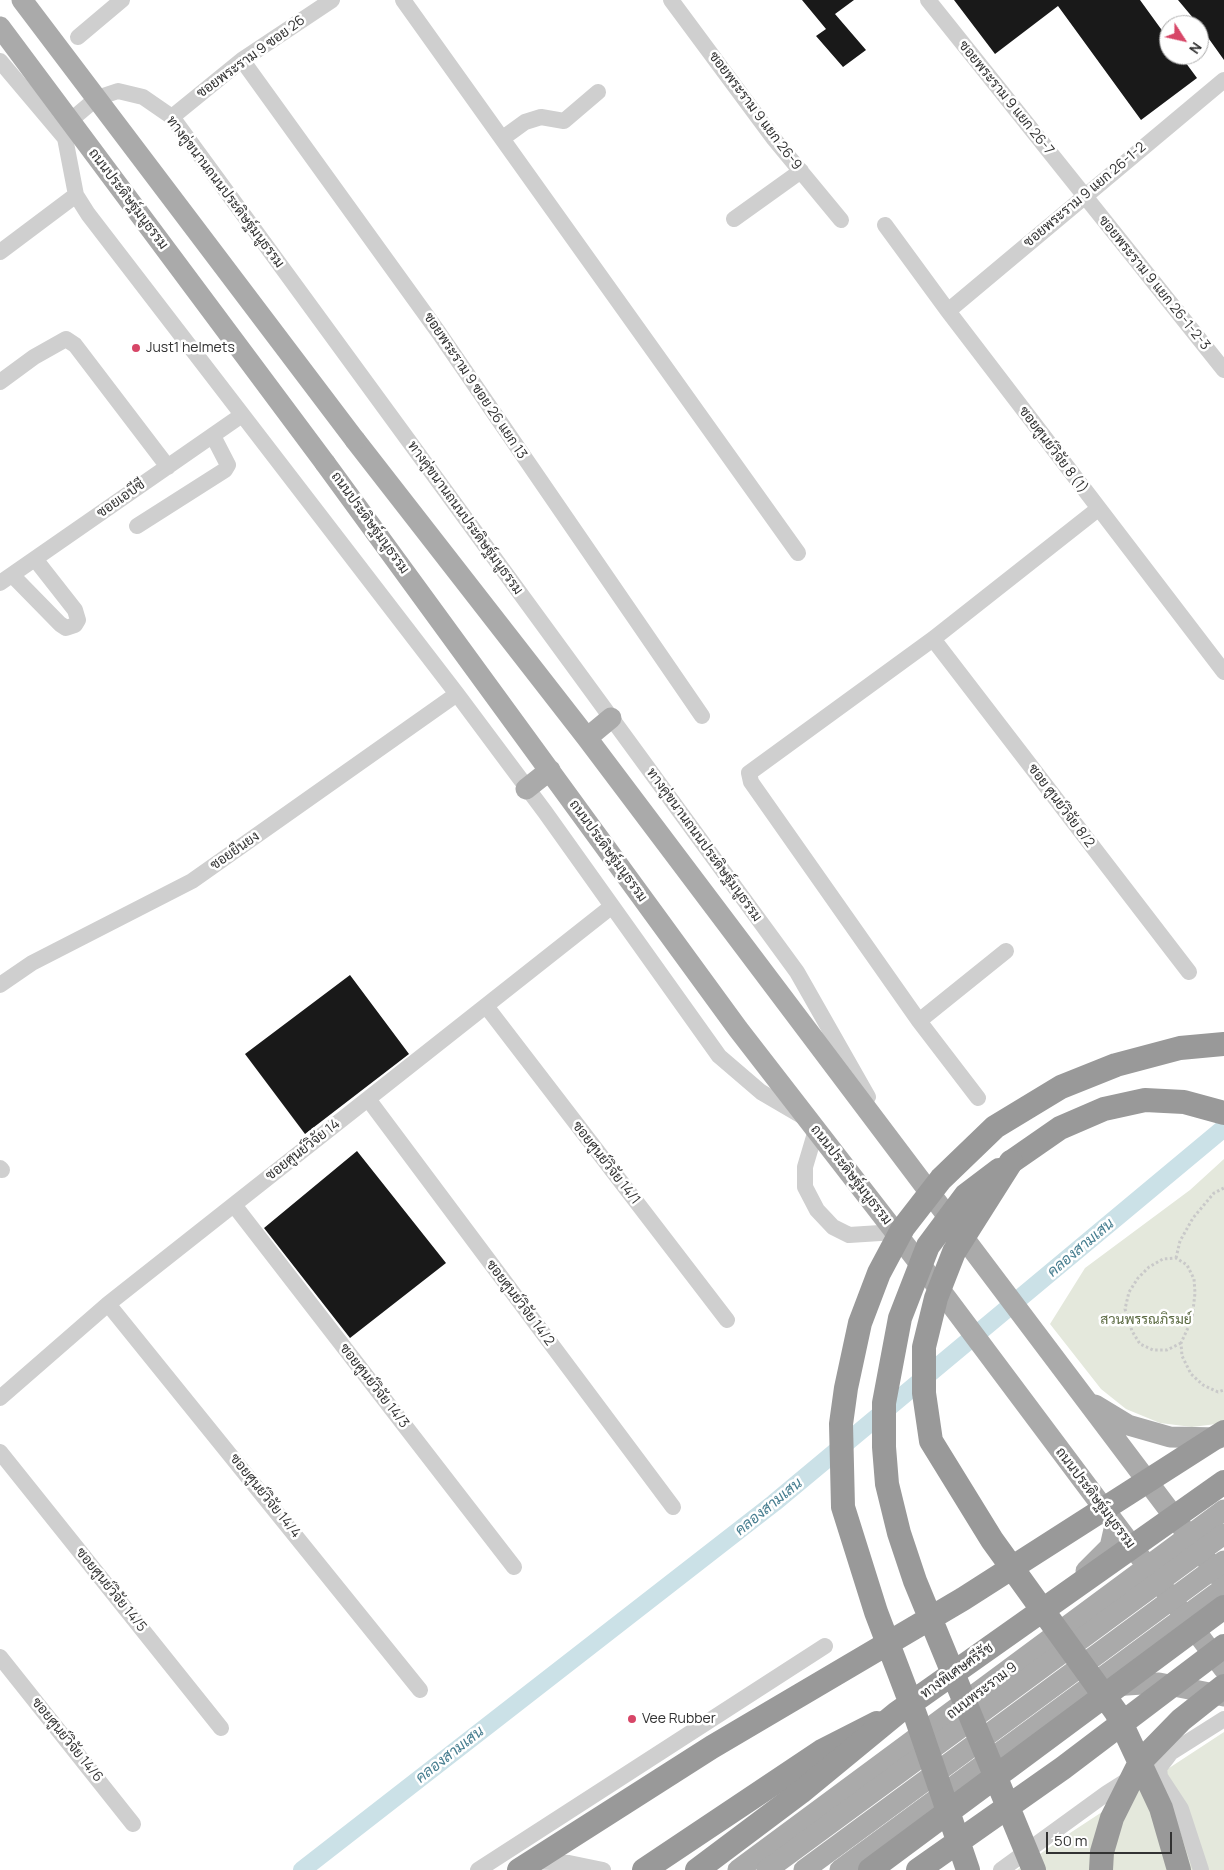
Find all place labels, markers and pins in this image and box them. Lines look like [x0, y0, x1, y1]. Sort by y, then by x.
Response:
place label: Just1 helmets [146, 340, 235, 356]
marker: Just1 helmets [130, 342, 142, 354]
place label: Vee Rubber [642, 1711, 716, 1727]
marker: Vee Rubber [626, 1713, 638, 1725]

